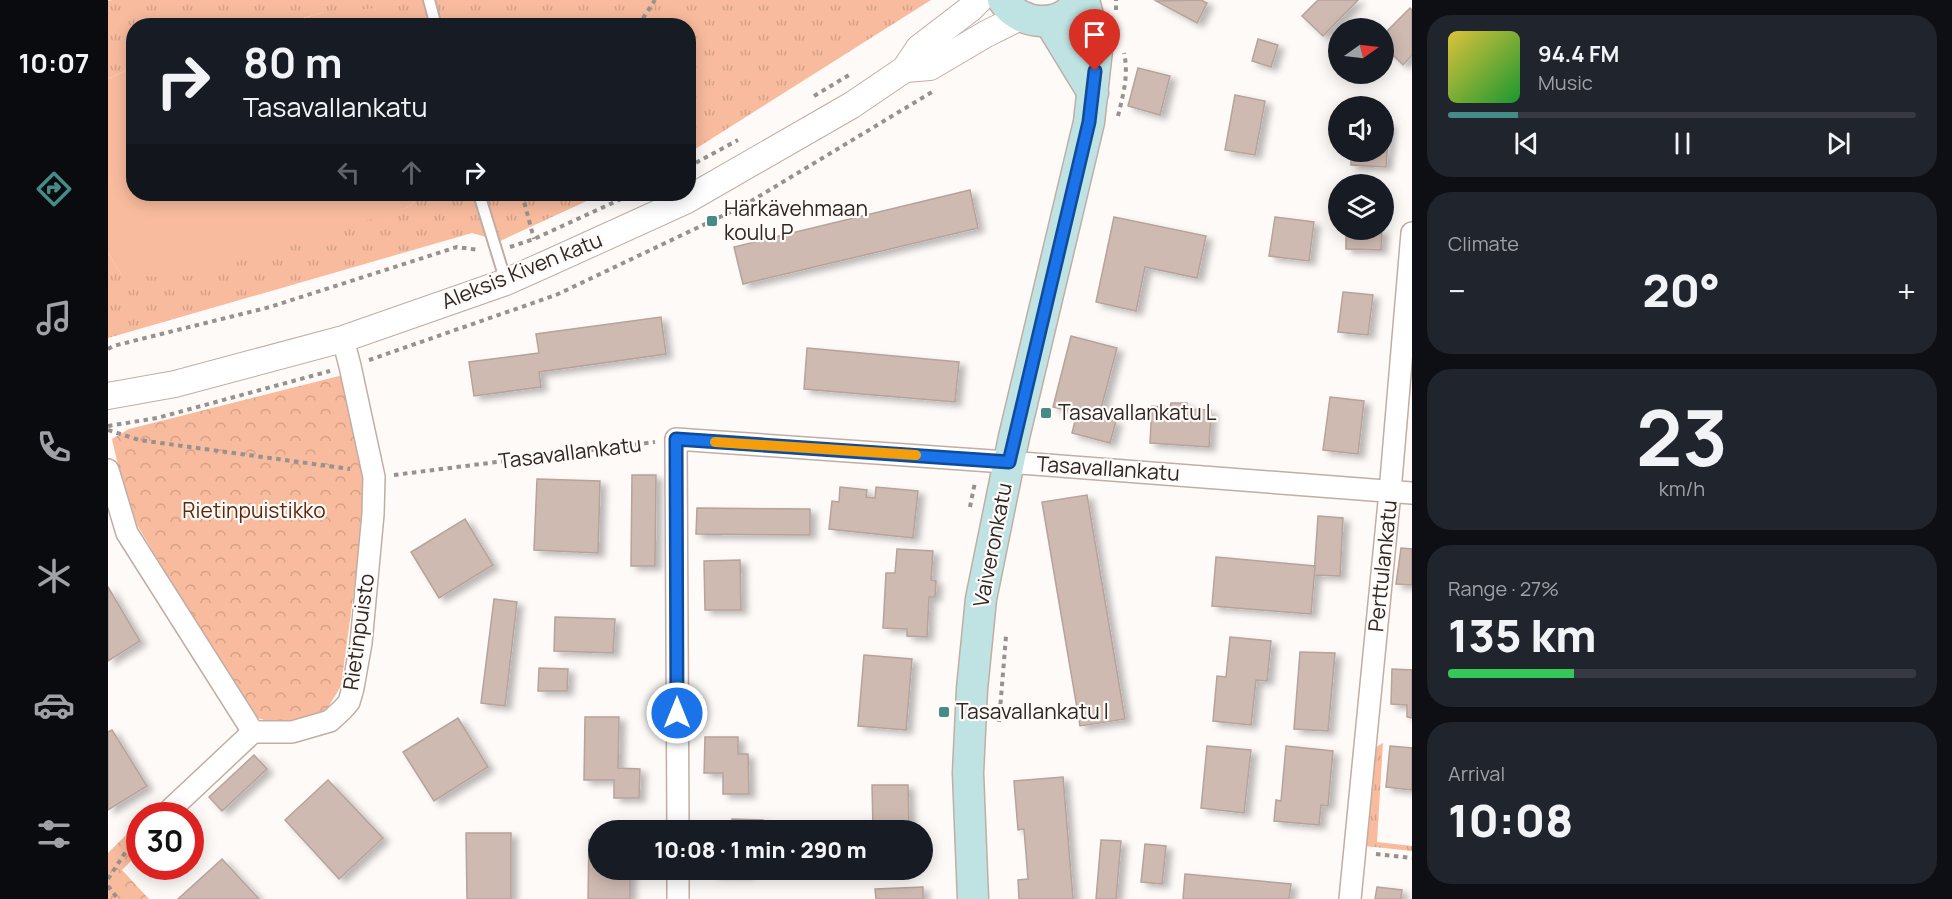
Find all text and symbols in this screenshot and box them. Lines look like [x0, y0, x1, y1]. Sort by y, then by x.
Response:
pin [1069, 9, 1120, 71]
icon: arrive [1078, 18, 1111, 51]
north arrow [1328, 18, 1394, 84]
map controls [1328, 18, 1394, 240]
text: 80 m [243, 33, 343, 91]
text: 94.4 FM [1538, 39, 1619, 69]
icon: right [144, 42, 222, 120]
text: 10:07 [18, 44, 90, 81]
text: Music [1538, 69, 1593, 96]
text: Tasavallankatu [243, 88, 428, 125]
button: sound [1328, 96, 1394, 162]
icon: previous [1510, 127, 1543, 160]
icon: pause [1666, 127, 1699, 160]
icon: next [1822, 127, 1855, 160]
icon: left [332, 156, 365, 189]
icon: ahead [395, 156, 428, 189]
icon: right [458, 156, 491, 189]
icon: directions [33, 168, 75, 210]
button: layers [1328, 174, 1394, 240]
place label: Härkävehmaan koulu P [724, 194, 868, 246]
marker: Härkävehmaan koulu P [705, 214, 719, 228]
street label: Aleksis Kiven katu [437, 225, 606, 315]
text: Climate [1448, 230, 1519, 257]
text: 20° [1643, 259, 1720, 321]
text: − [1448, 268, 1466, 313]
text: + [1897, 268, 1916, 313]
icon: music [33, 297, 75, 339]
text: 23 [1636, 383, 1728, 489]
place label: Tasavallankatu L [1058, 398, 1217, 426]
marker: Tasavallankatu L [1039, 406, 1053, 420]
icon: phone [33, 426, 75, 468]
street label: Tasavallankatu [497, 429, 643, 475]
street label: Tasavallankatu [1035, 449, 1181, 487]
text: km/h [1659, 475, 1705, 502]
street label: Vaiveronkatu [966, 480, 1018, 609]
park label: Rietinpuistikko [182, 496, 326, 524]
street label: Perttulankatu [1361, 499, 1403, 633]
icon: climate [33, 555, 75, 597]
street label: Rietinpuisto [336, 572, 380, 692]
text: Range · 27% [1448, 575, 1559, 602]
text: 135 km [1448, 604, 1597, 666]
position arrow [645, 681, 709, 745]
icon: car [33, 684, 75, 726]
place label: Tasavallankatu I [956, 697, 1109, 725]
marker: Tasavallankatu I [937, 705, 951, 719]
text: Arrival [1448, 760, 1505, 787]
text: 10:08 [1448, 789, 1573, 851]
speed limit sign: 30 [126, 802, 204, 880]
icon: filters [33, 813, 75, 855]
text: 10:08 · 1 min · 290 m [654, 835, 867, 865]

